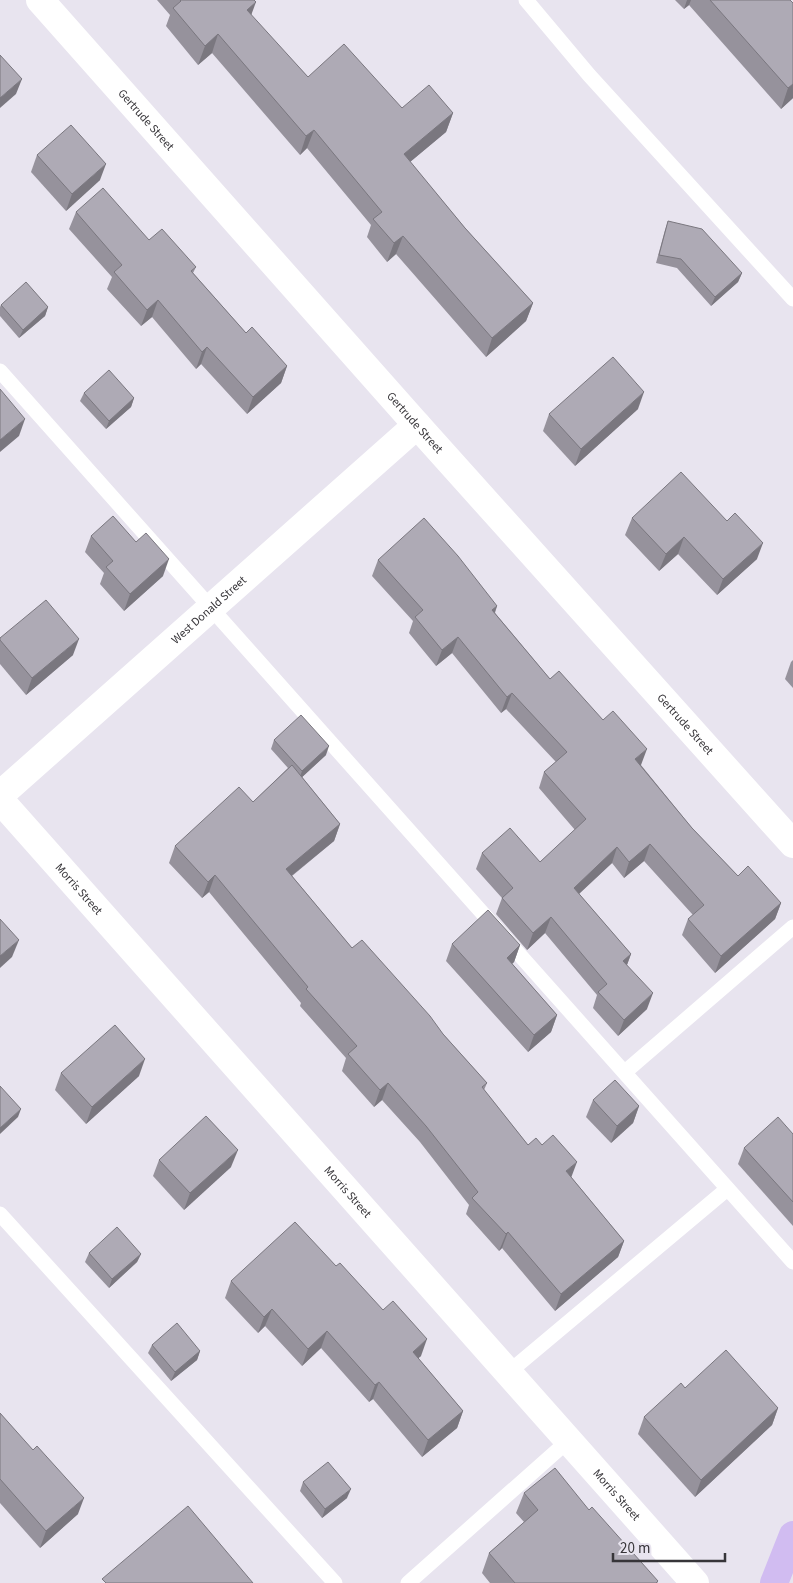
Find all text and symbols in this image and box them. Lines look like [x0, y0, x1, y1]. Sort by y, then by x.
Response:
street label: Gertrude Street [114, 85, 178, 155]
street label: Gertrude Street [383, 388, 447, 458]
street label: West Donald Street [168, 572, 250, 648]
street label: Gertrude Street [653, 690, 717, 759]
street label: Morris Street [51, 860, 106, 919]
street label: Morris Street [320, 1163, 375, 1222]
street label: Morris Street [589, 1466, 644, 1525]
scale bar [613, 1530, 726, 1562]
text: 20 m [620, 1538, 650, 1559]

